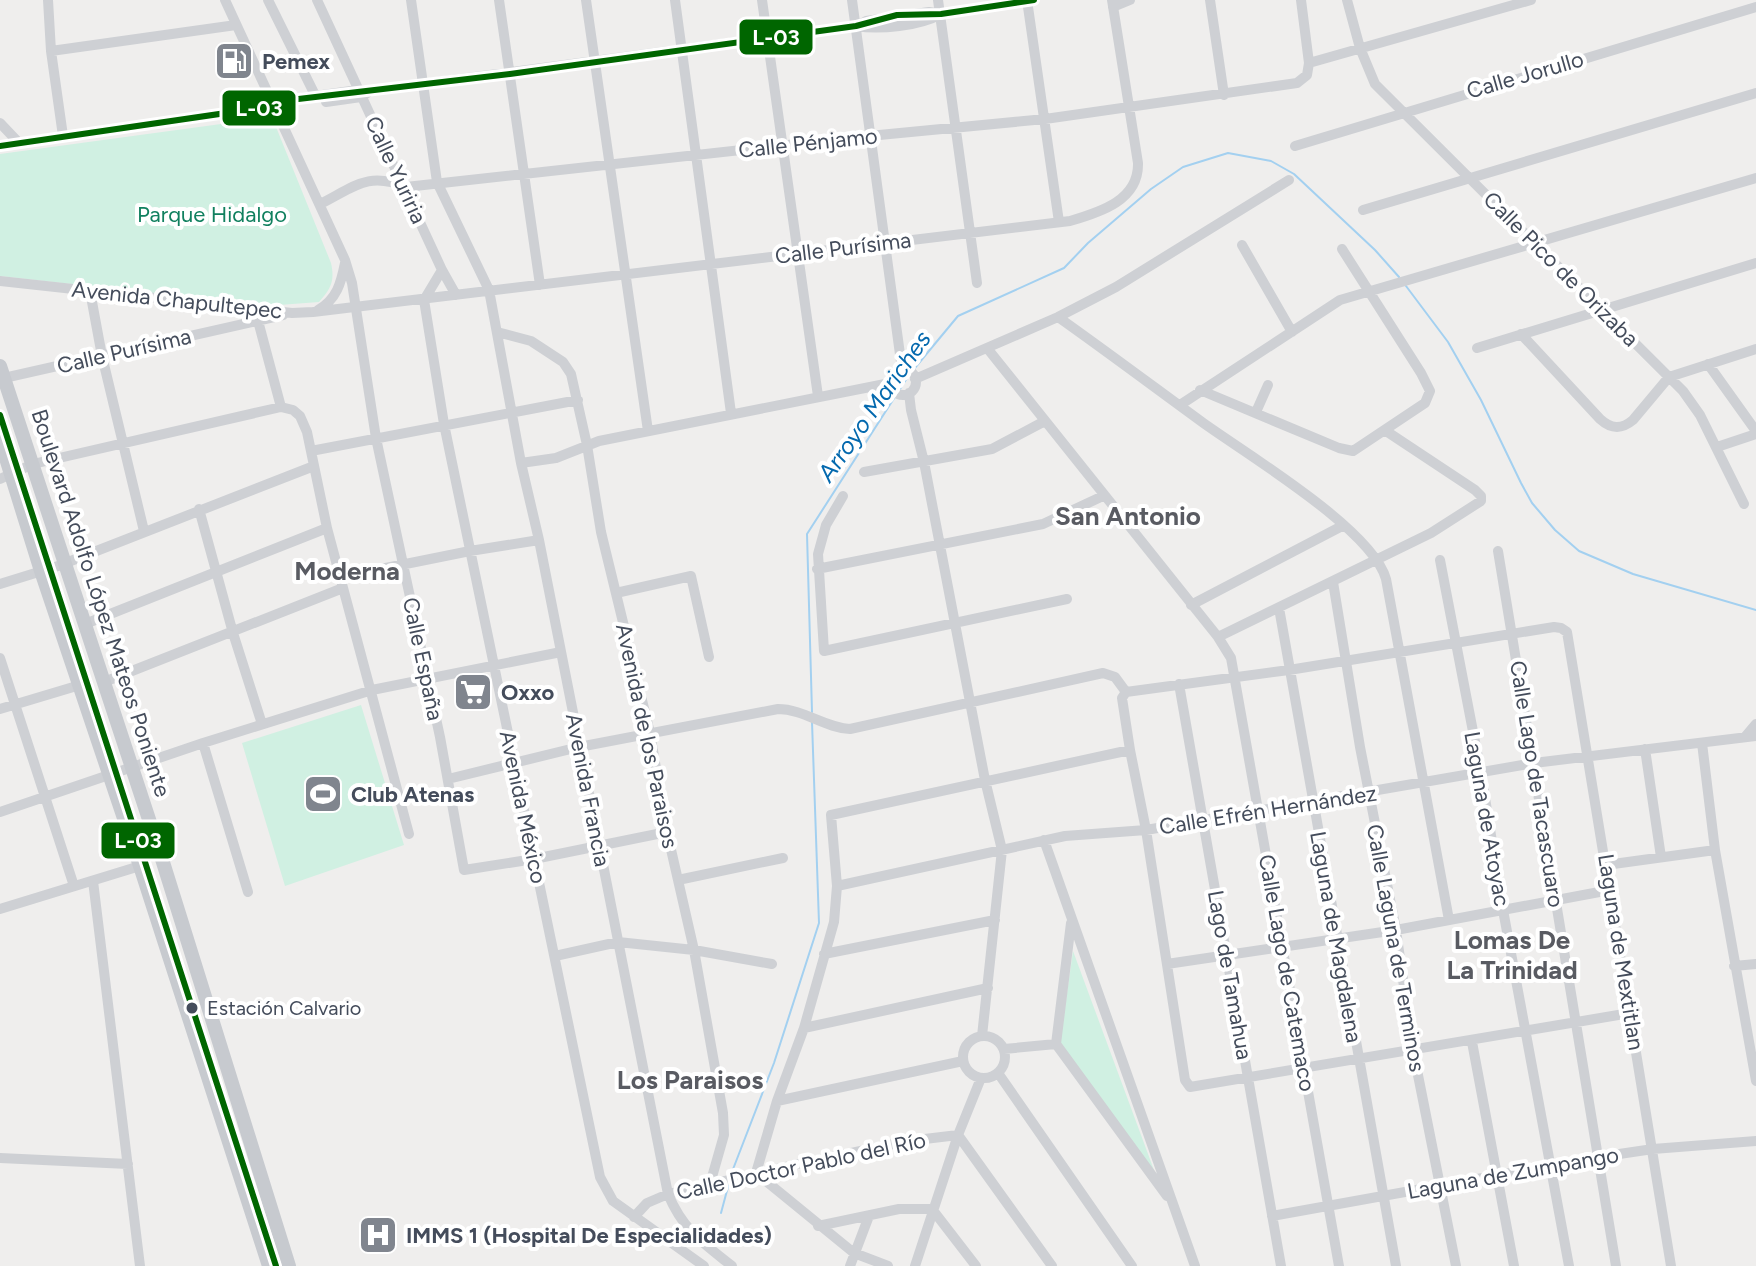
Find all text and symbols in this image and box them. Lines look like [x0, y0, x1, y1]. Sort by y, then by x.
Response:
line badge: L-03 [738, 18, 814, 56]
text: L-03 [752, 24, 800, 51]
fuel station icon: Pemex [213, 40, 255, 82]
street label: Calle Jorullo [1463, 45, 1587, 105]
place label: Pemex [262, 48, 330, 75]
line badge: L-03 [221, 89, 297, 127]
text: L-03 [235, 95, 283, 122]
street label: Calle Yuriria [359, 112, 433, 228]
street label: Calle Pénjamo [737, 122, 879, 164]
street label: Calle Pico de Orizaba [1478, 186, 1644, 352]
park label: Parque Hidalgo [137, 201, 287, 228]
street label: Calle Purísima [773, 226, 913, 270]
street label: Avenida Chapultepec [70, 276, 284, 324]
street label: Calle Purísima [54, 322, 194, 380]
water label: Arroyo Mariches [811, 325, 937, 488]
street label: Boulevard Adolfo López Mateos Poniente [25, 406, 177, 800]
district label: San Antonio [1055, 500, 1201, 532]
district label: Moderna [294, 555, 400, 587]
street label: Calle España [397, 595, 449, 723]
street label: Avenida de los Paraisos [610, 621, 684, 851]
street label: Calle Lago de Tacascuaro [1504, 659, 1570, 909]
supermarket icon: Oxxo [452, 671, 494, 713]
place label: Oxxo [501, 679, 555, 706]
street label: Avenida Francia [560, 711, 616, 869]
street label: Avenida México [494, 728, 552, 886]
street label: Laguna de Atoyac [1458, 729, 1516, 909]
sports icon: Club Atenas [302, 773, 344, 815]
street label: Calle Efrén Hernández [1157, 779, 1379, 841]
place label: Club Atenas [351, 781, 474, 808]
line badge: L-03 [100, 821, 176, 860]
street label: Calle Laguna de Terminos [1361, 822, 1431, 1074]
text: L-03 [114, 827, 162, 854]
street label: Laguna de Magdalena [1304, 829, 1368, 1045]
street label: Calle Lago de Catemaco [1253, 852, 1321, 1094]
street label: Laguna de Mextitlan [1592, 852, 1650, 1052]
street label: Lago de Tamahua [1202, 888, 1258, 1062]
district label: Lomas De La Trinidad [1446, 924, 1578, 986]
place label: Estación Calvario [207, 996, 361, 1020]
marker: Estación Calvario [184, 1000, 200, 1016]
district label: Los Paraisos [617, 1064, 763, 1096]
street label: Calle Doctor Pablo del Río [674, 1126, 928, 1206]
street label: Laguna de Zumpango [1405, 1141, 1621, 1205]
hospital icon: IMMS 1 (Hospital De Especialidades) [357, 1214, 399, 1256]
place label: IMMS 1 (Hospital De Especialidades) [406, 1222, 772, 1249]

